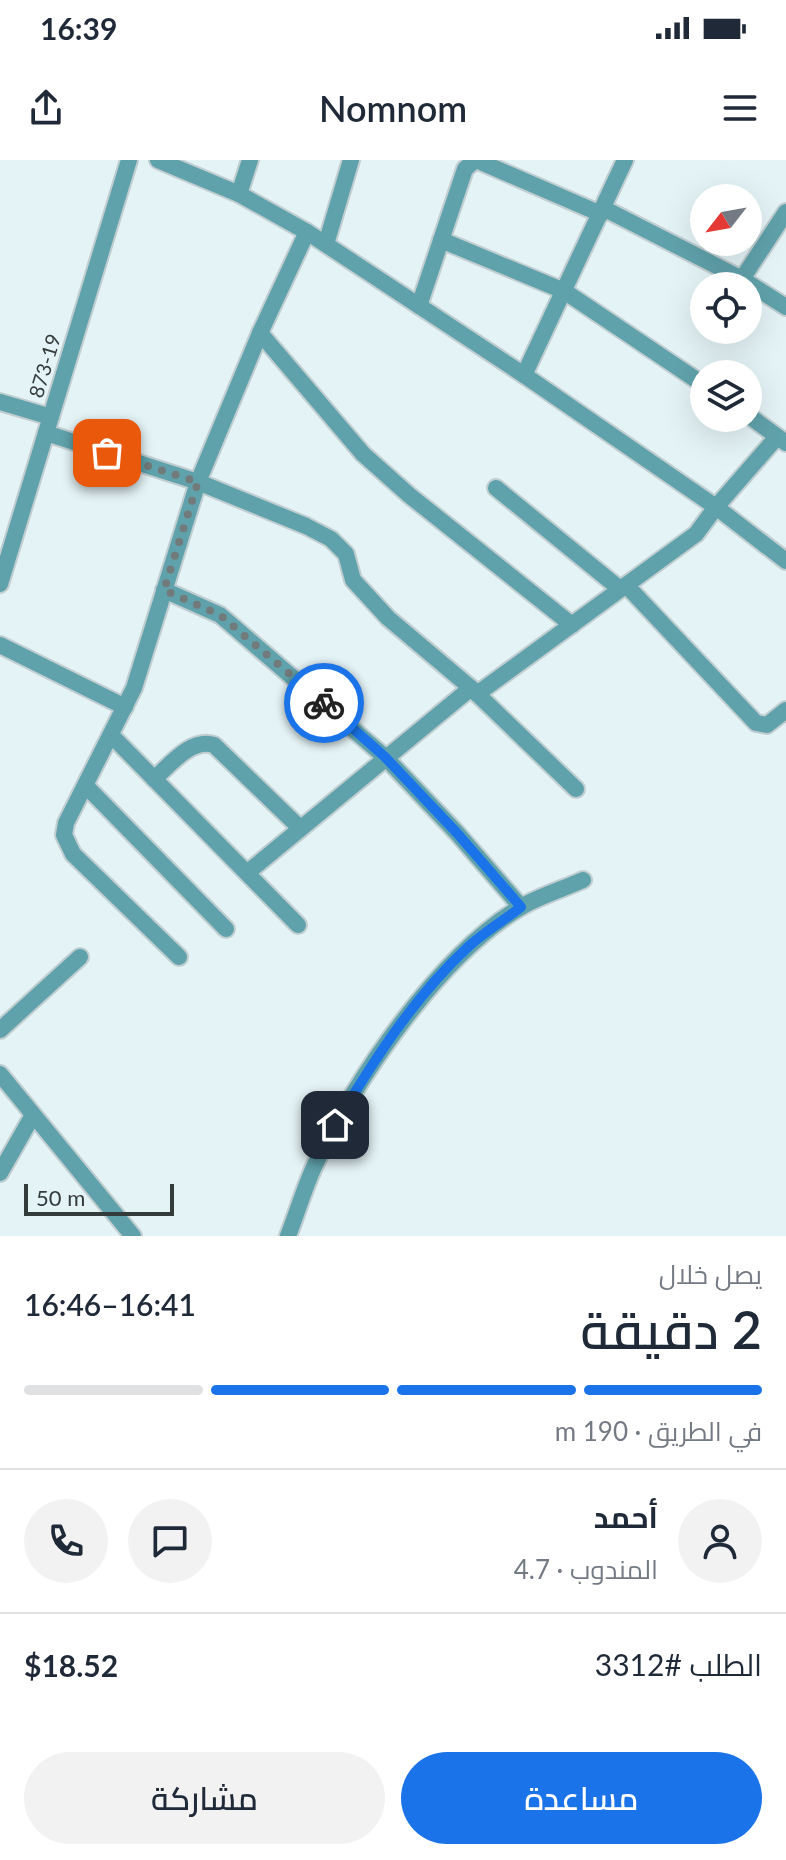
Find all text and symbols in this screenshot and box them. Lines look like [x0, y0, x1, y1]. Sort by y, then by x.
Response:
text: 16:39 [40, 10, 117, 46]
icon: share [24, 86, 68, 130]
text: Nomnom [319, 86, 467, 130]
icon: menu [718, 86, 762, 130]
north arrow [690, 184, 762, 256]
map controls [690, 184, 762, 432]
button: locate [690, 272, 762, 344]
street label: 873-19 [23, 331, 65, 401]
button: layers [690, 360, 762, 432]
pin [73, 419, 141, 487]
icon: bag [85, 431, 129, 475]
courier [284, 663, 364, 743]
icon: bike [302, 681, 346, 725]
pin [301, 1091, 369, 1159]
icon: home [313, 1103, 357, 1147]
scale bar [24, 1180, 174, 1216]
text: 50 m [36, 1184, 85, 1211]
text: يصل خلال [659, 1258, 762, 1290]
text: 16:41–16:46 [24, 1286, 196, 1322]
text: 2 دقيقة [580, 1298, 762, 1360]
text: في الطريق · 190 m [555, 1415, 762, 1447]
text: أحمد [594, 1498, 658, 1534]
button: phone [24, 1499, 108, 1583]
button: chat [128, 1499, 212, 1583]
button: person [678, 1499, 762, 1583]
text: المندوب · 4.7 [514, 1553, 658, 1585]
text: الطلب #3312 [595, 1646, 762, 1682]
text: $18.52 [24, 1647, 118, 1683]
button: مشاركة [24, 1752, 385, 1844]
button: مساعدة [401, 1752, 762, 1844]

